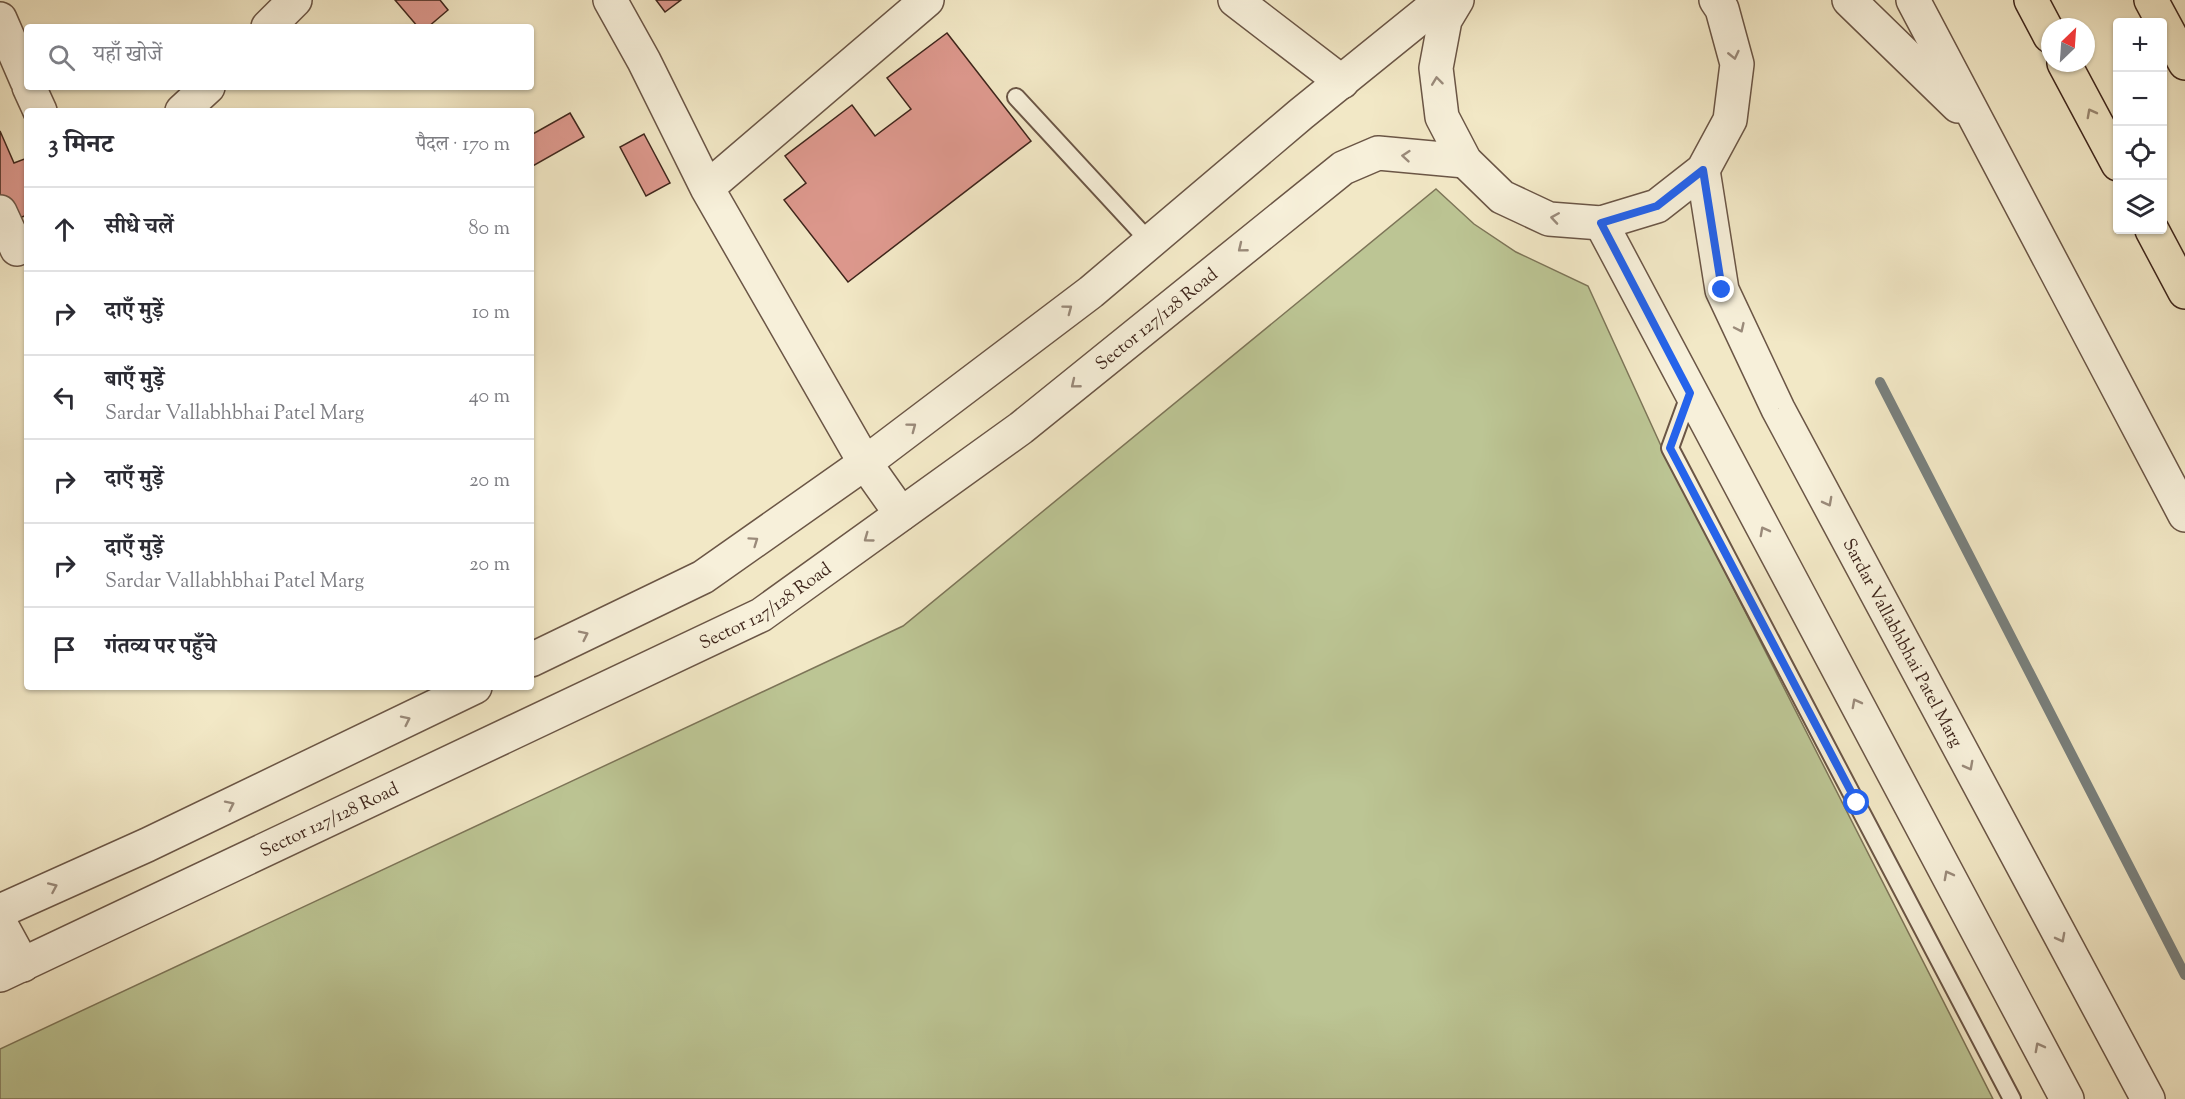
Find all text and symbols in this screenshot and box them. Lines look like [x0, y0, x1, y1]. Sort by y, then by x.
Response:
north arrow [2041, 18, 2095, 72]
map controls [2113, 18, 2167, 234]
button: + [2113, 18, 2167, 72]
search box [24, 24, 534, 90]
text: यहाँ खोजें [93, 40, 162, 72]
icon: search [45, 41, 78, 74]
one-way arrow [1727, 50, 1740, 60]
button: − [2113, 72, 2167, 126]
one-way arrow [1432, 77, 1444, 86]
one-way arrow [2087, 109, 2098, 120]
button: locate [2113, 126, 2167, 180]
text: 3 मिनट [48, 127, 113, 164]
text: पैदल · 170 m [416, 131, 510, 160]
one-way arrow [1402, 150, 1411, 163]
button: layers [2113, 180, 2167, 234]
text: सीधे चलें [105, 212, 174, 244]
icon: ahead [48, 213, 81, 246]
one-way arrow [1550, 213, 1559, 225]
text: 80 m [469, 215, 510, 244]
one-way arrow [1238, 241, 1249, 252]
street label: Sector 127/128 Road [1091, 263, 1224, 378]
route end [1708, 276, 1734, 302]
text: दाएँ मुड़ें [105, 296, 164, 328]
icon: right [48, 297, 81, 330]
text: 10 m [472, 299, 510, 328]
one-way arrow [1061, 306, 1072, 317]
one-way arrow [1733, 321, 1745, 332]
text: बाएँ मुड़ें [105, 365, 164, 397]
one-way arrow [1070, 377, 1081, 388]
icon: left [48, 381, 81, 414]
text: 40 m [469, 383, 510, 412]
text: Sardar Vallabhbhai Patel Marg [105, 400, 364, 429]
one-way arrow [906, 423, 917, 434]
text: दाएँ मुड़ें [105, 464, 164, 496]
icon: right [48, 465, 81, 498]
text: 20 m [469, 467, 510, 496]
one-way arrow [1821, 496, 1832, 506]
one-way arrow [1760, 527, 1771, 538]
one-way arrow [863, 531, 874, 542]
text: दाएँ मुड़ें [105, 533, 164, 565]
street label: Sardar Vallabhbhai Patel Marg [1835, 534, 1968, 753]
one-way arrow [748, 537, 759, 548]
icon: right [48, 549, 81, 582]
text: 20 m [469, 551, 510, 580]
street label: Sector 127/128 Road [695, 557, 838, 657]
text: Sardar Vallabhbhai Patel Marg [105, 568, 364, 597]
one-way arrow [577, 630, 588, 642]
text: गंतव्य पर पहुँचे [105, 632, 216, 664]
icon: arrive [48, 633, 81, 666]
one-way arrow [1852, 699, 1863, 710]
one-way arrow [399, 716, 410, 728]
one-way arrow [1962, 760, 1973, 770]
street label: Sector 127/128 Road [256, 777, 404, 865]
route start [1843, 789, 1869, 815]
one-way arrow [223, 800, 234, 812]
one-way arrow [1944, 871, 1955, 882]
one-way arrow [47, 883, 58, 895]
one-way arrow [2054, 932, 2065, 942]
one-way arrow [2035, 1043, 2046, 1054]

